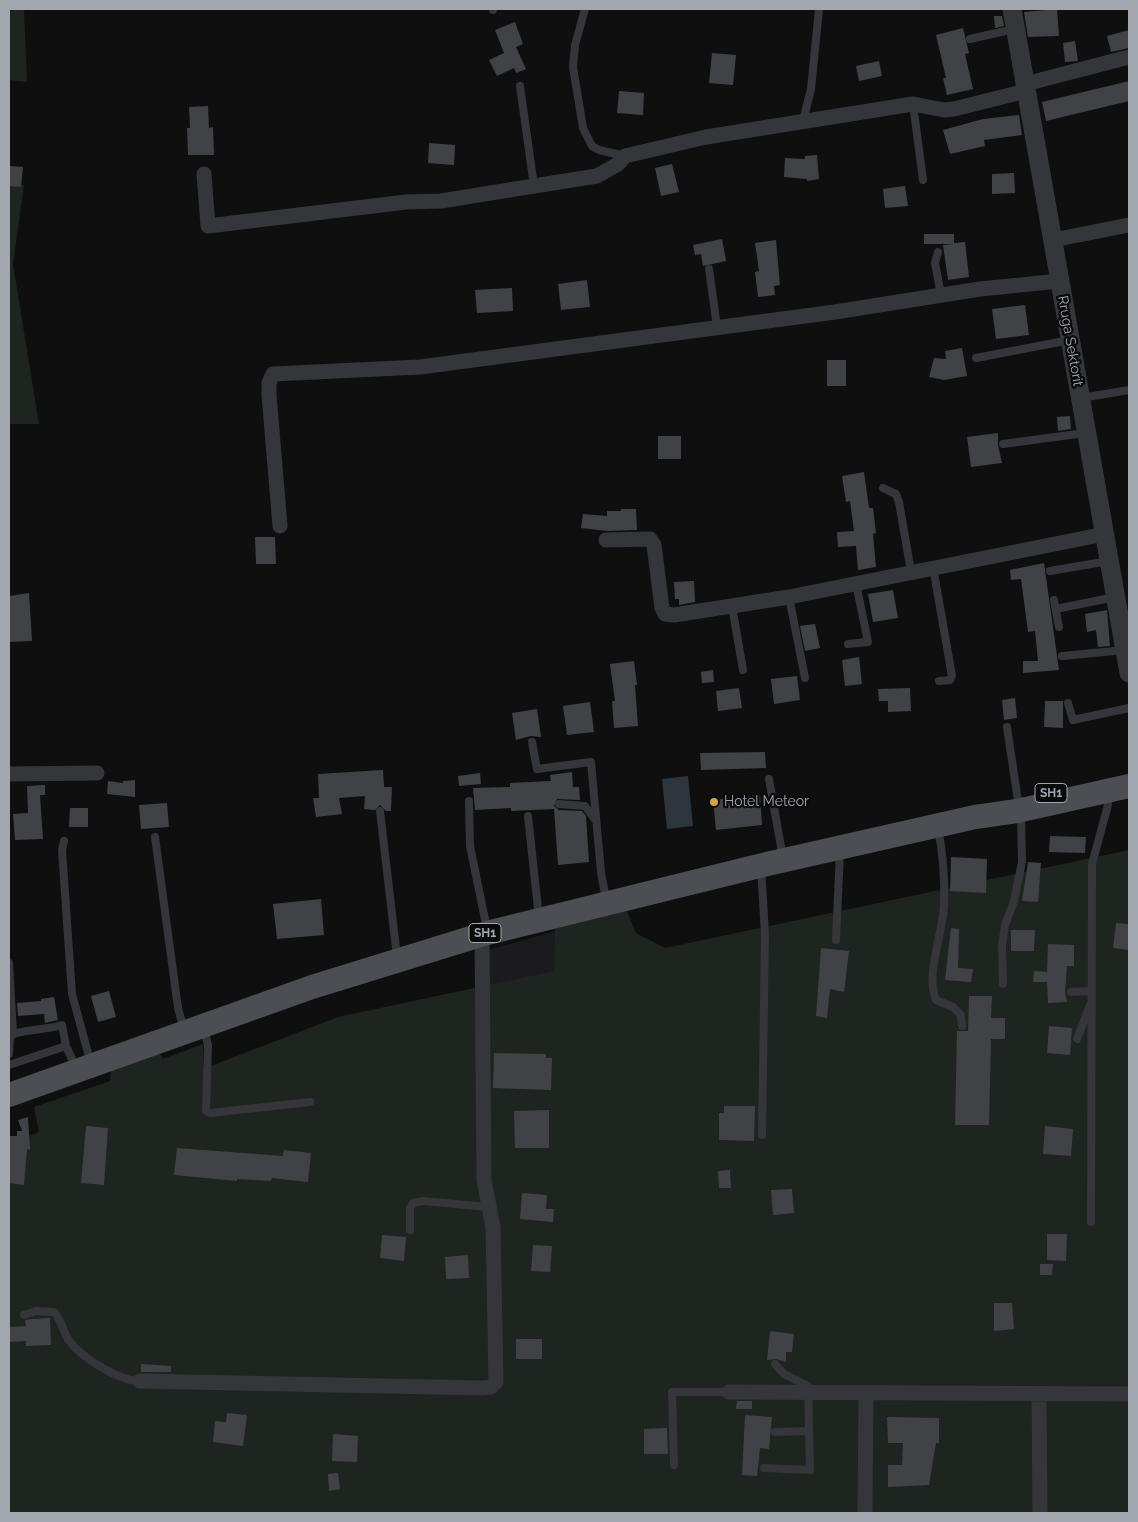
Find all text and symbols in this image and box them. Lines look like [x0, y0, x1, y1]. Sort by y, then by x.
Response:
street label: Rruga Sektorit [1054, 294, 1086, 388]
road number: SH1 [1035, 784, 1067, 802]
place label: Hotel Meteor [724, 794, 809, 810]
marker: Hotel Meteor [708, 796, 720, 808]
road number: SH1 [469, 924, 501, 942]

